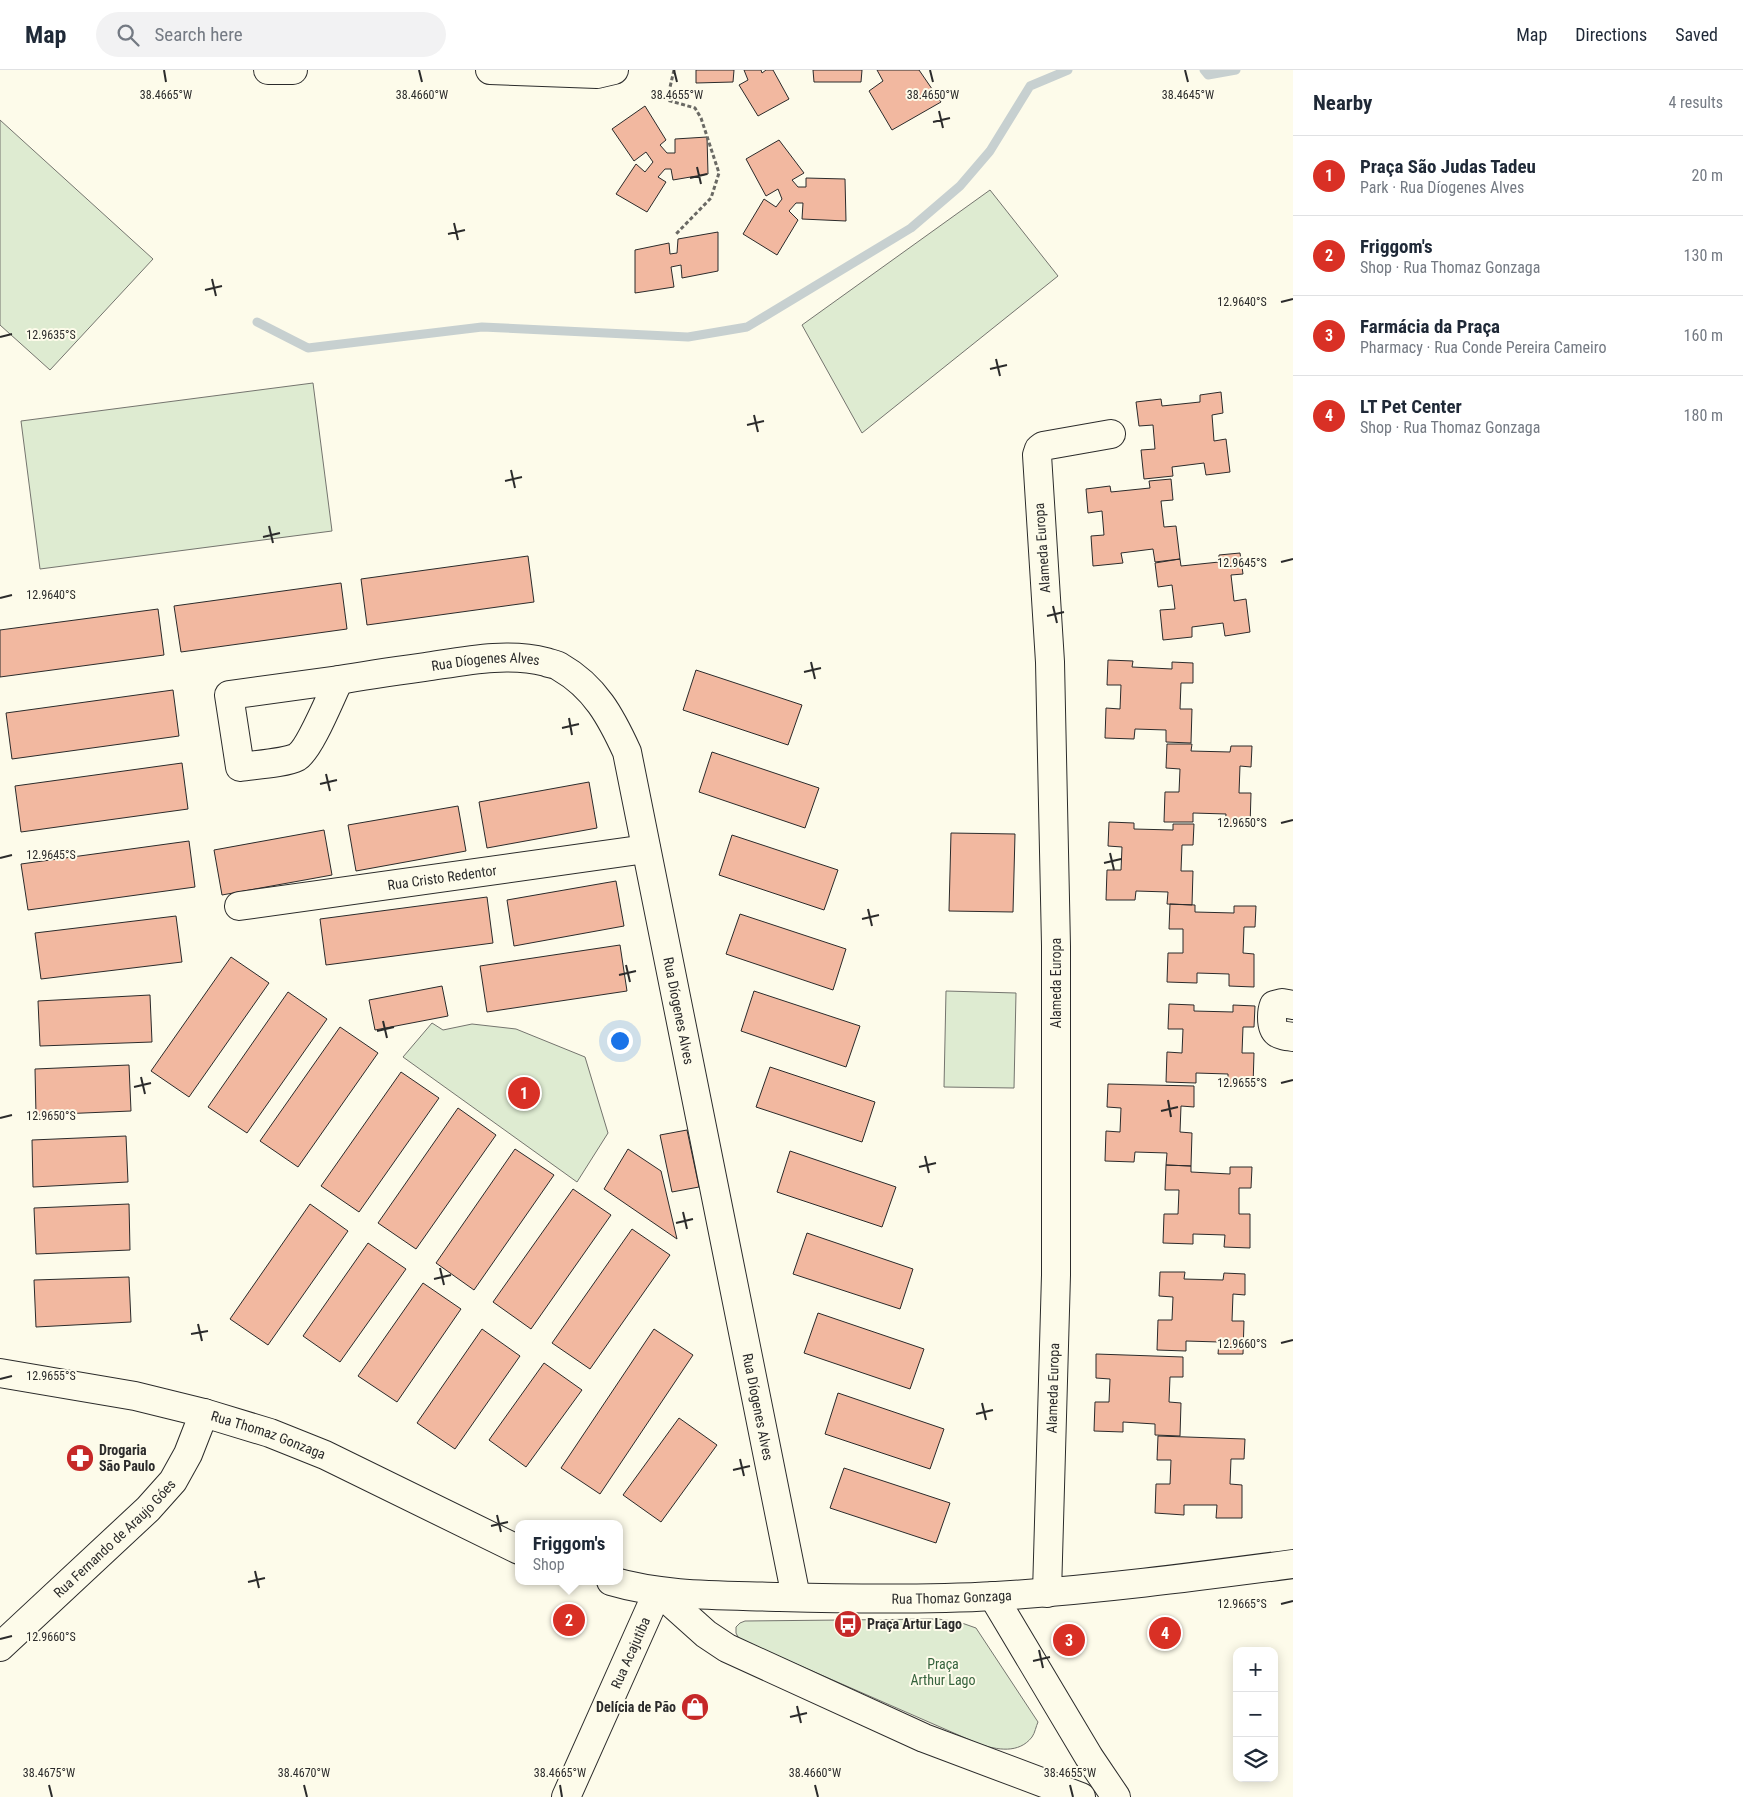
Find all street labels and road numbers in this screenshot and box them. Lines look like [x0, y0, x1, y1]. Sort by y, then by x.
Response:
street label: Alameda Europa [1031, 502, 1053, 594]
street label: Rua Díogenes Alves [430, 649, 541, 674]
street label: Rua Cristo Redentor [387, 862, 498, 893]
street label: Alameda Europa [1048, 938, 1064, 1028]
street label: Rua Díogenes Alves [660, 956, 697, 1066]
street label: Alameda Europa [1044, 1343, 1062, 1434]
street label: Rua Díogenes Alves [739, 1352, 777, 1462]
street label: Rua Thomaz Gonzaga [209, 1408, 328, 1462]
street label: Rua Fernando de Araujo Góes [50, 1476, 179, 1601]
street label: Rua Thomaz Gonzaga [892, 1587, 1012, 1607]
street label: Rua Acajutiba [608, 1615, 653, 1691]

